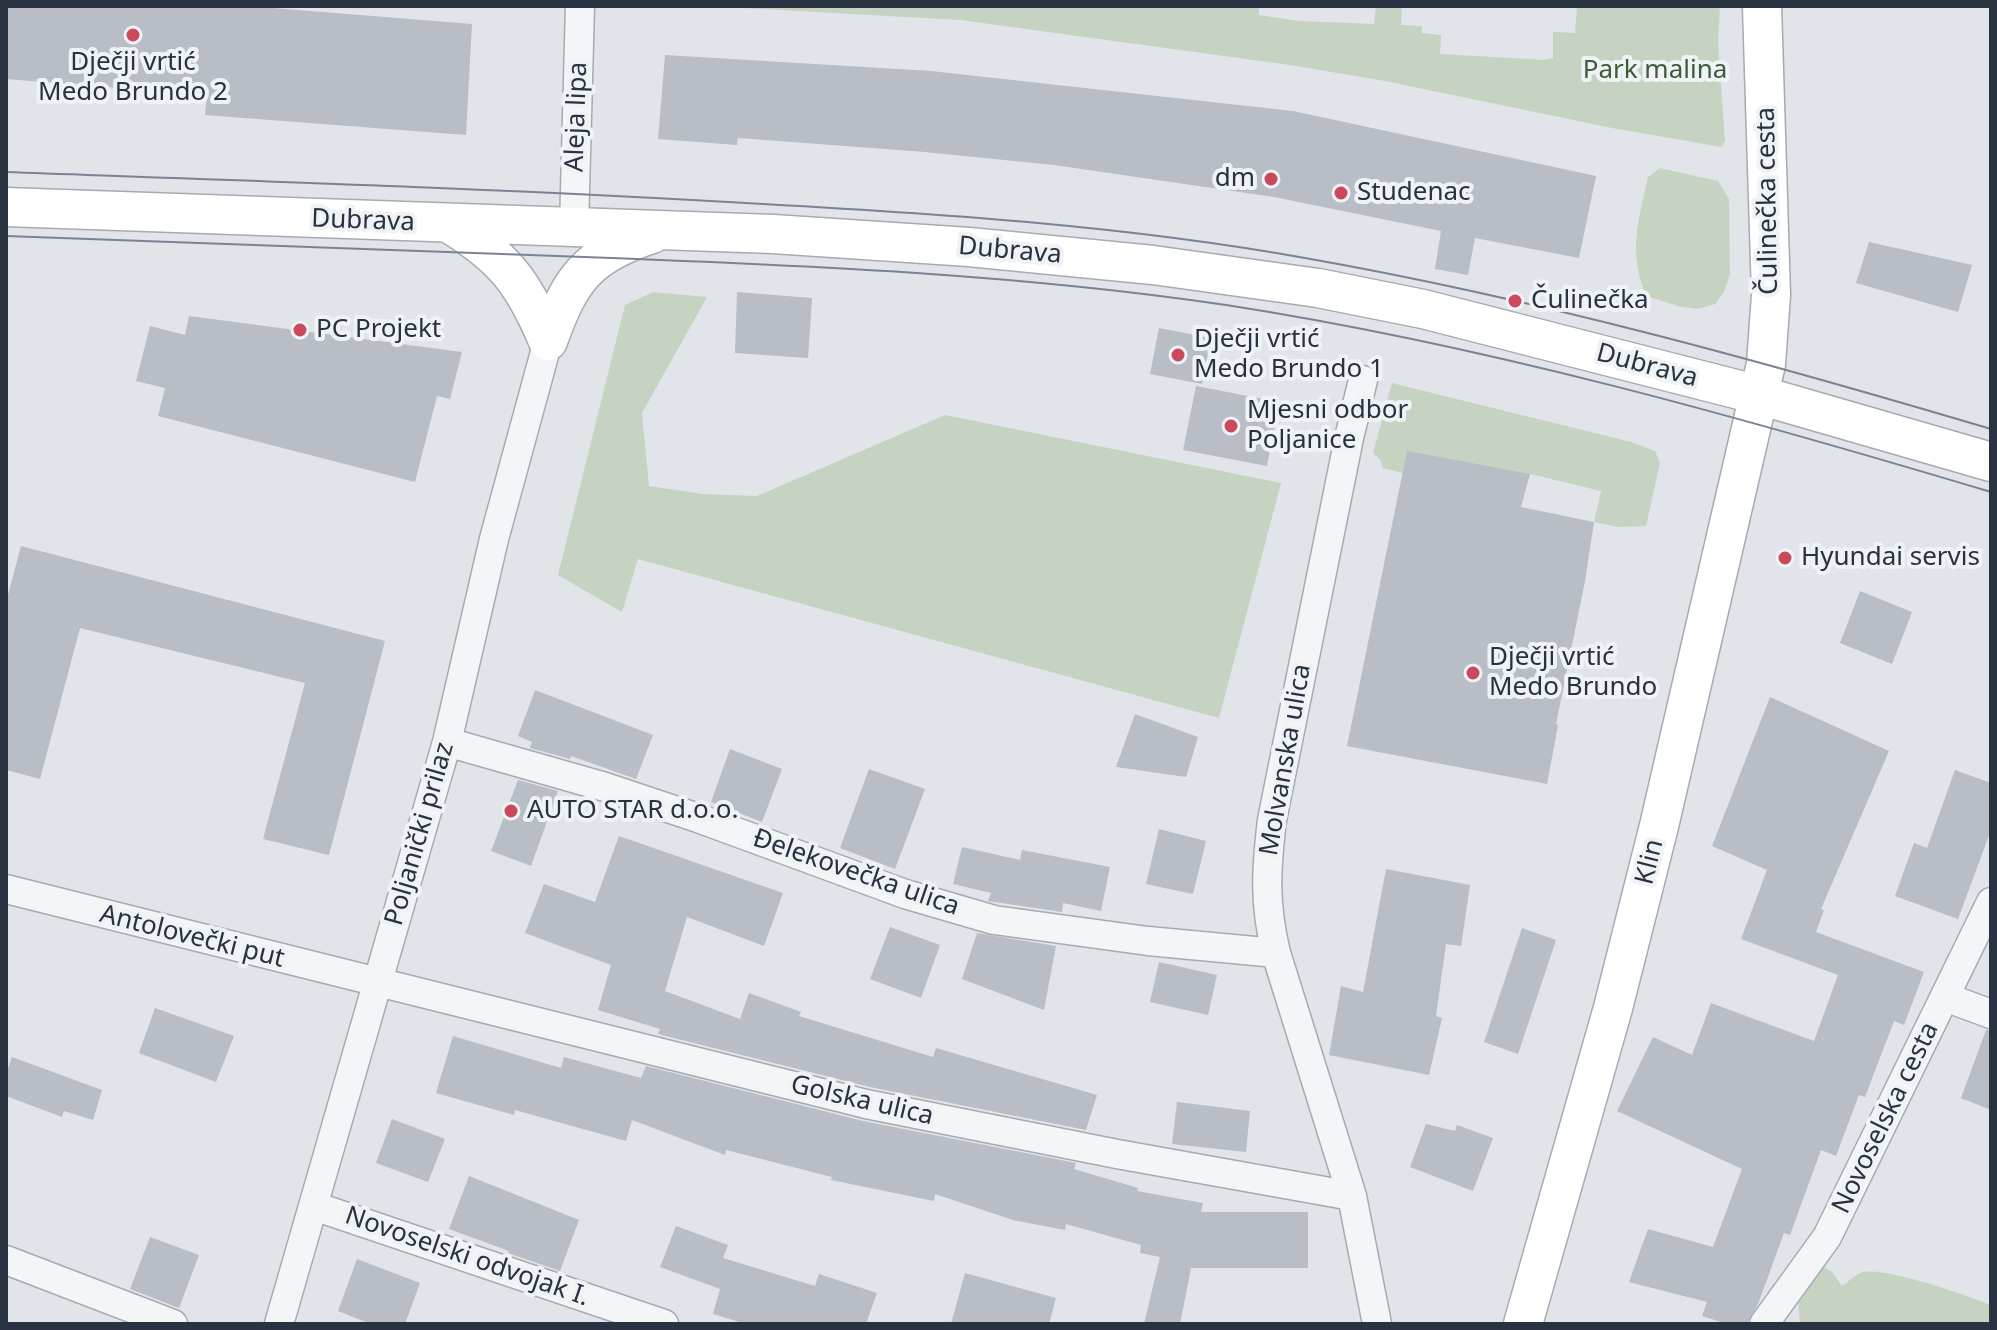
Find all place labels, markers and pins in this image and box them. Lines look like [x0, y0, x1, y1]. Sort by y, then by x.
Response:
marker: Dječji vrtić Medo Brundo 2 [124, 26, 142, 44]
place label: Dječji vrtić Medo Brundo 2 [38, 47, 228, 108]
place label: dm [1215, 163, 1255, 195]
marker: dm [1262, 170, 1280, 188]
place label: Studenac [1357, 177, 1471, 209]
marker: Studenac [1332, 184, 1350, 202]
place label: Čulinečka [1531, 285, 1649, 317]
marker: Čulinečka [1506, 292, 1524, 310]
place label: PC Projekt [316, 314, 441, 346]
marker: PC Projekt [291, 321, 309, 339]
place label: Dječji vrtić Medo Brundo 1 [1194, 324, 1384, 386]
marker: Dječji vrtić Medo Brundo 1 [1169, 346, 1187, 364]
place label: Mjesni odbor Poljanice [1247, 395, 1408, 456]
marker: Mjesni odbor Poljanice [1222, 417, 1240, 435]
place label: Hyundai servis [1801, 542, 1980, 574]
marker: Hyundai servis [1776, 549, 1794, 567]
place label: Dječji vrtić Medo Brundo [1489, 642, 1657, 704]
marker: Dječji vrtić Medo Brundo [1464, 664, 1482, 682]
place label: AUTO STAR d.o.o. [527, 795, 738, 827]
marker: AUTO STAR d.o.o. [502, 802, 520, 820]

